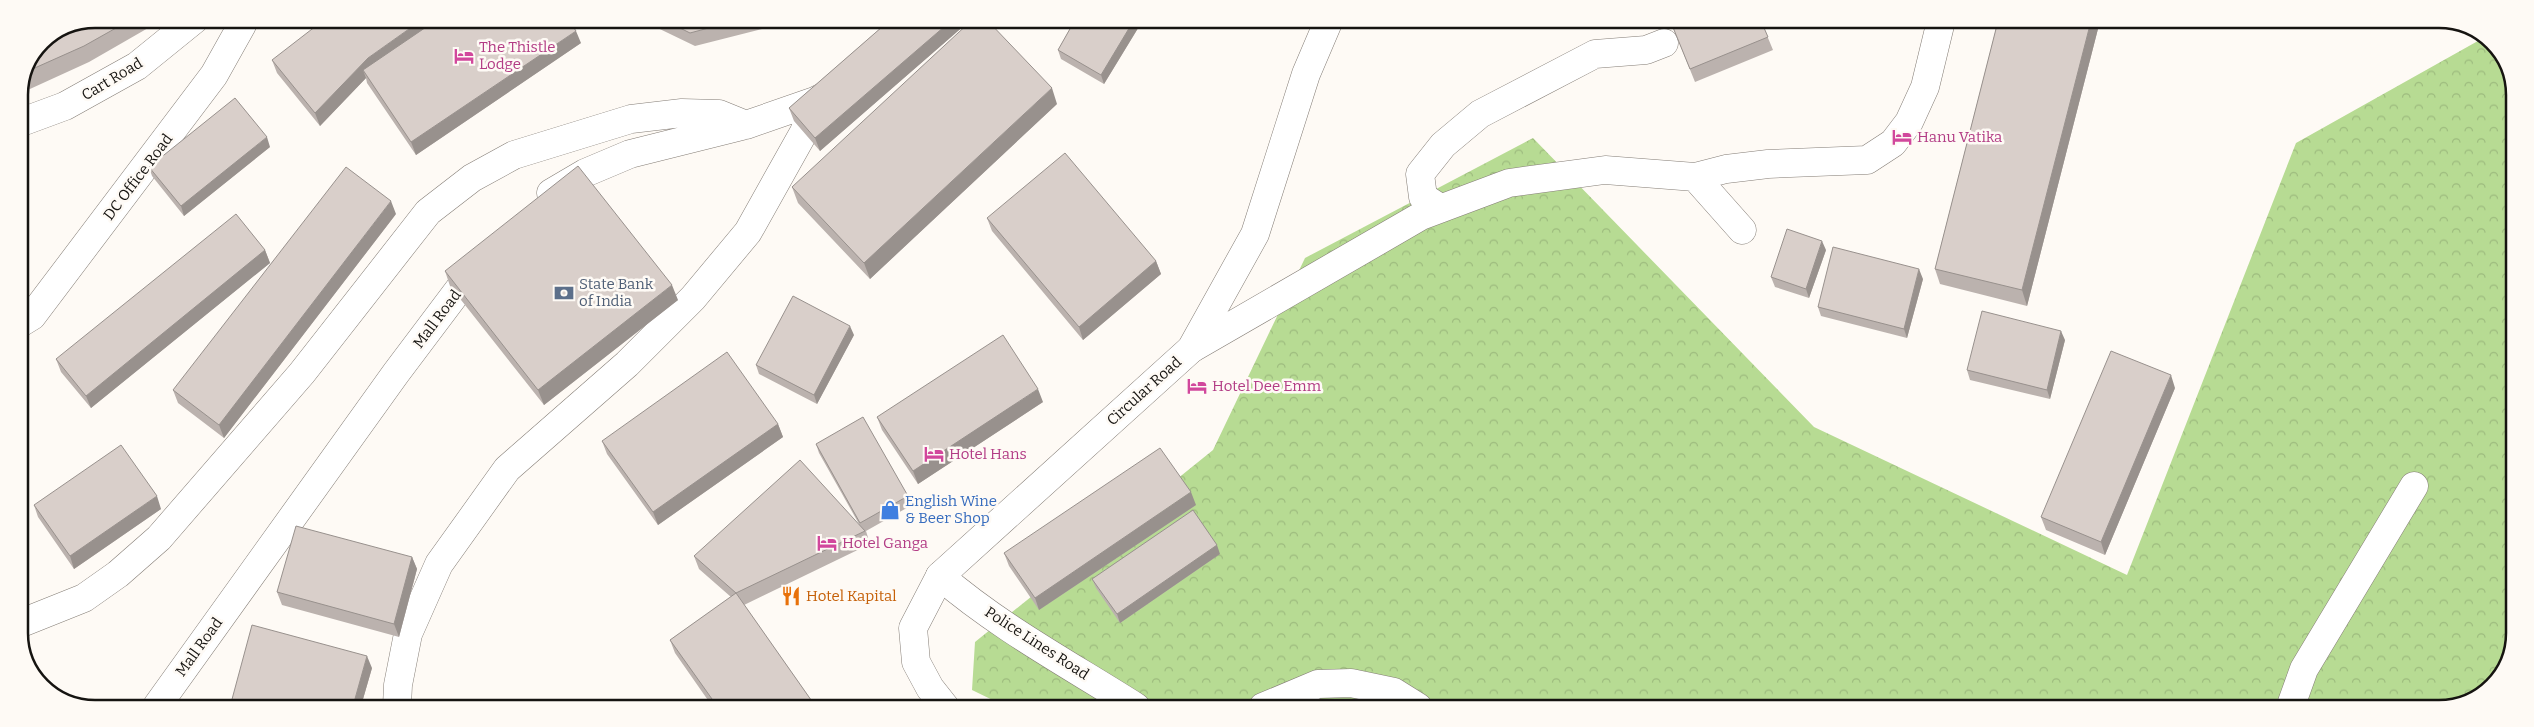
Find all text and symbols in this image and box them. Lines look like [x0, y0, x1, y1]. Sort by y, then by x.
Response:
place label: The Thistle Lodge [479, 38, 556, 73]
hotel icon: The Thistle Lodge [453, 45, 475, 67]
street label: Cart Road [78, 54, 146, 104]
hotel icon: Hanu Vatika [1891, 126, 1913, 148]
place label: Hanu Vatika [1917, 128, 2002, 146]
street label: DC Office Road [100, 130, 176, 224]
place label: State Bank of India [579, 275, 654, 310]
bank icon: State Bank of India [553, 282, 575, 304]
street label: Mall Road [409, 286, 465, 352]
street label: Circular Road [1103, 353, 1185, 429]
hotel icon: Hotel Dee Emm [1186, 375, 1208, 397]
place label: Hotel Dee Emm [1212, 377, 1322, 395]
hotel icon: Hotel Hans [923, 443, 945, 465]
place label: Hotel Hans [949, 445, 1027, 463]
place label: English Wine & Beer Shop [905, 492, 997, 527]
shop icon: English Wine & Beer Shop [879, 499, 901, 521]
hotel icon: Hotel Ganga [816, 532, 838, 554]
place label: Hotel Ganga [842, 534, 928, 552]
restaurant icon: Hotel Kapital [780, 585, 802, 607]
place label: Hotel Kapital [806, 587, 896, 605]
street label: Police Lines Road [982, 603, 1092, 683]
street label: Mall Road [172, 614, 226, 680]

